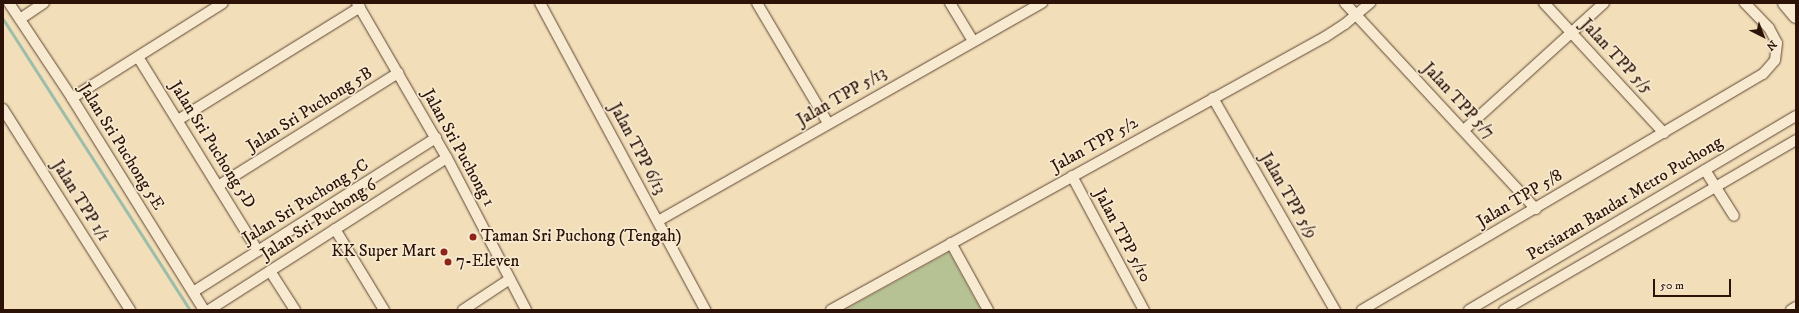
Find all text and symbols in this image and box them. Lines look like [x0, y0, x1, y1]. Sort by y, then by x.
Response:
street label: Jalan TPP 5/5 [1576, 15, 1656, 99]
north arrow [1743, 16, 1783, 56]
text: N [1763, 37, 1779, 53]
street label: Jalan TPP 5/7 [1418, 59, 1498, 143]
street label: Jalan Sri Puchong 5B [243, 63, 377, 157]
street label: Jalan TPP 5/13 [794, 63, 890, 131]
street label: Jalan Sri Puchong 5D [165, 78, 259, 212]
street label: Jalan Sri Puchong 5E [74, 80, 168, 214]
street label: Jalan Sri Puchong 1 [417, 86, 499, 210]
street label: Jalan TPP 6/13 [604, 100, 670, 198]
street label: Jalan TPP 5/2 [1048, 113, 1142, 177]
street label: Persiaran Bandar Metro Puchong [1524, 132, 1726, 266]
street label: Jalan TPP 5/9 [1255, 149, 1321, 243]
street label: Jalan Sri Puchong 5C [239, 155, 373, 249]
street label: Jalan TPP 1/1 [47, 157, 113, 245]
street label: Jalan TPP 5/8 [1474, 166, 1566, 232]
street label: Jalan Sri Puchong 6 [257, 175, 381, 265]
street label: Jalan TPP 5/10 [1089, 186, 1155, 286]
place label: Taman Sri Puchong (Tengah) [481, 227, 682, 247]
marker: Taman Sri Puchong (Tengah) [468, 232, 478, 242]
place label: KK Super Mart [331, 242, 436, 262]
marker: KK Super Mart [439, 247, 449, 257]
place label: 7-Eleven [456, 252, 519, 272]
marker: 7-Eleven [443, 257, 453, 267]
scale bar [1655, 271, 1733, 297]
text: 50 m [1660, 278, 1684, 293]

